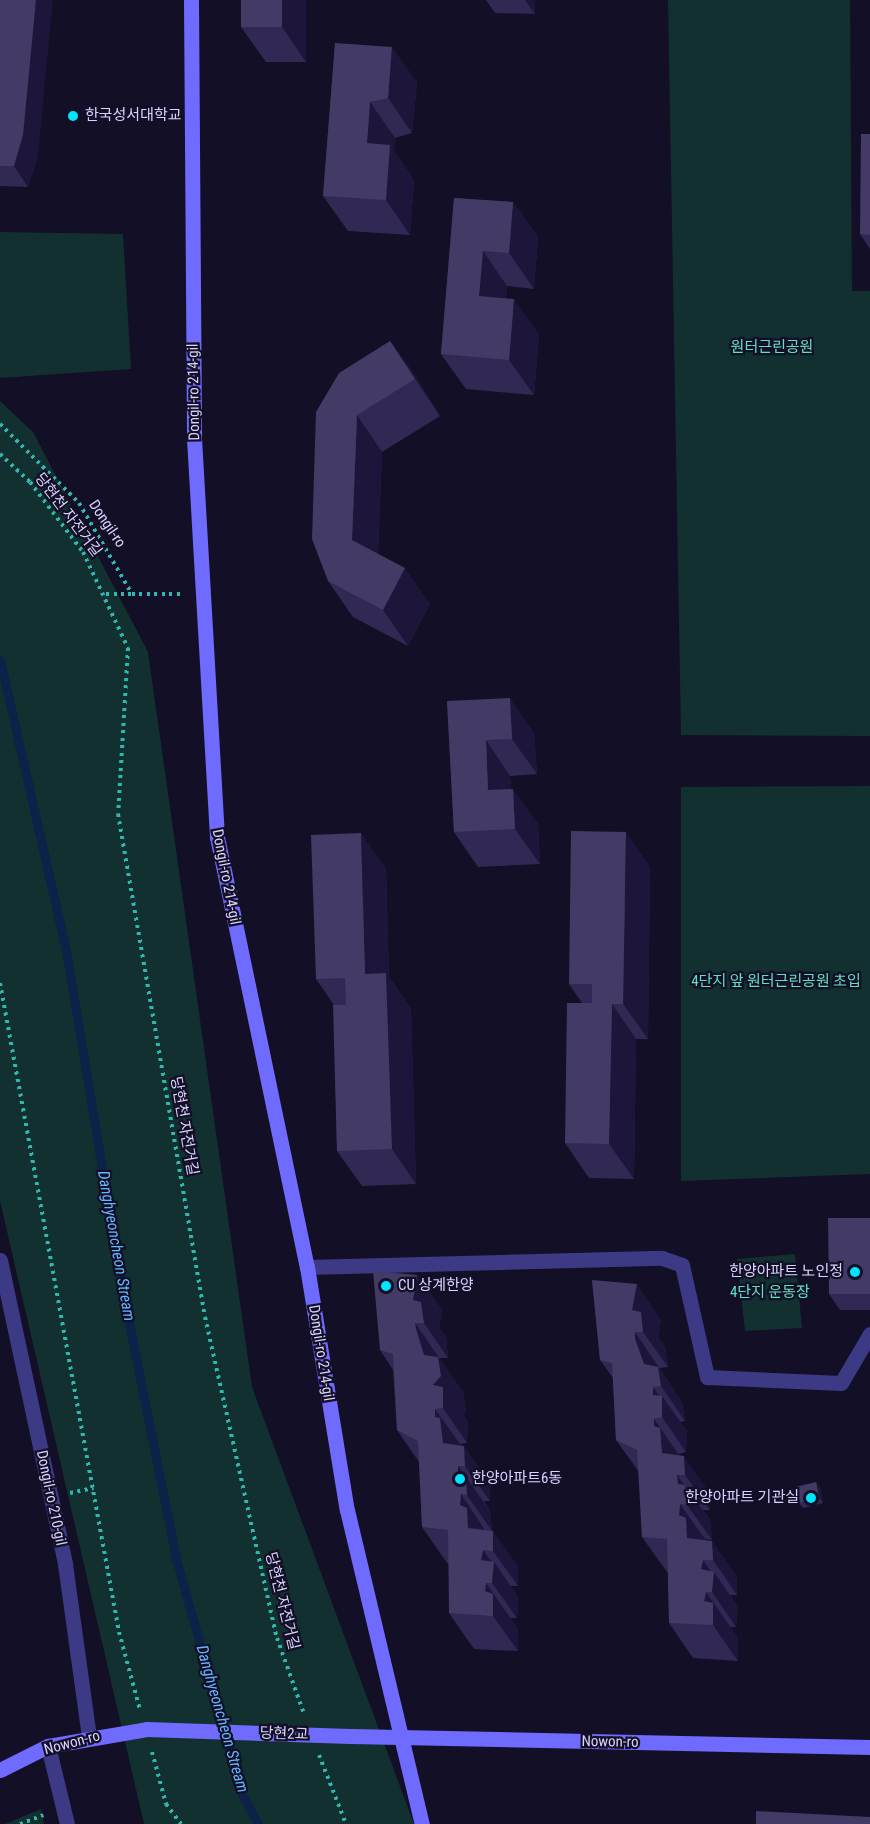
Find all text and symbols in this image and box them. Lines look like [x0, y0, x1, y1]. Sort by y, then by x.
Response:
place label: 한국성서대학교 [85, 107, 182, 125]
marker: 한국성서대학교 [66, 109, 80, 123]
park label: 원터근린공원 [731, 339, 813, 357]
street label: Dongil-ro 214-gil [184, 343, 204, 441]
street label: 당현천 자전거길 [31, 470, 105, 560]
street label: Dongil-ro [85, 497, 129, 551]
street label: Dongil-ro 214-gil [208, 828, 244, 926]
park label: 4단지 앞 원터근린공원 초입 [691, 973, 861, 991]
street label: 당현천 자전거길 [166, 1075, 202, 1177]
water label: Danghyeoncheon Stream [93, 1169, 139, 1323]
place label: 한양아파트 노인정 [729, 1263, 843, 1281]
marker: 한양아파트 노인정 [848, 1265, 862, 1279]
place label: CU 상계한양 [398, 1277, 474, 1295]
marker: CU 상계한양 [379, 1279, 393, 1293]
park label: 4단지 운동장 [730, 1284, 810, 1302]
street label: Dongil-ro 214-gil [305, 1304, 337, 1402]
street label: Dongil-ro 210-gil [32, 1449, 70, 1547]
place label: 한양아파트6동 [472, 1470, 562, 1488]
marker: 한양아파트6동 [453, 1472, 467, 1486]
place label: 한양아파트 기관실 [685, 1489, 799, 1507]
marker: 한양아파트 기관실 [804, 1491, 818, 1505]
street label: 당현천 자전거길 [261, 1550, 303, 1652]
water label: Danghyeoncheon Stream [192, 1643, 252, 1795]
street label: 당현2교 [259, 1724, 309, 1744]
street label: Nowon-ro [42, 1727, 102, 1759]
street label: Nowon-ro [581, 1733, 639, 1751]

